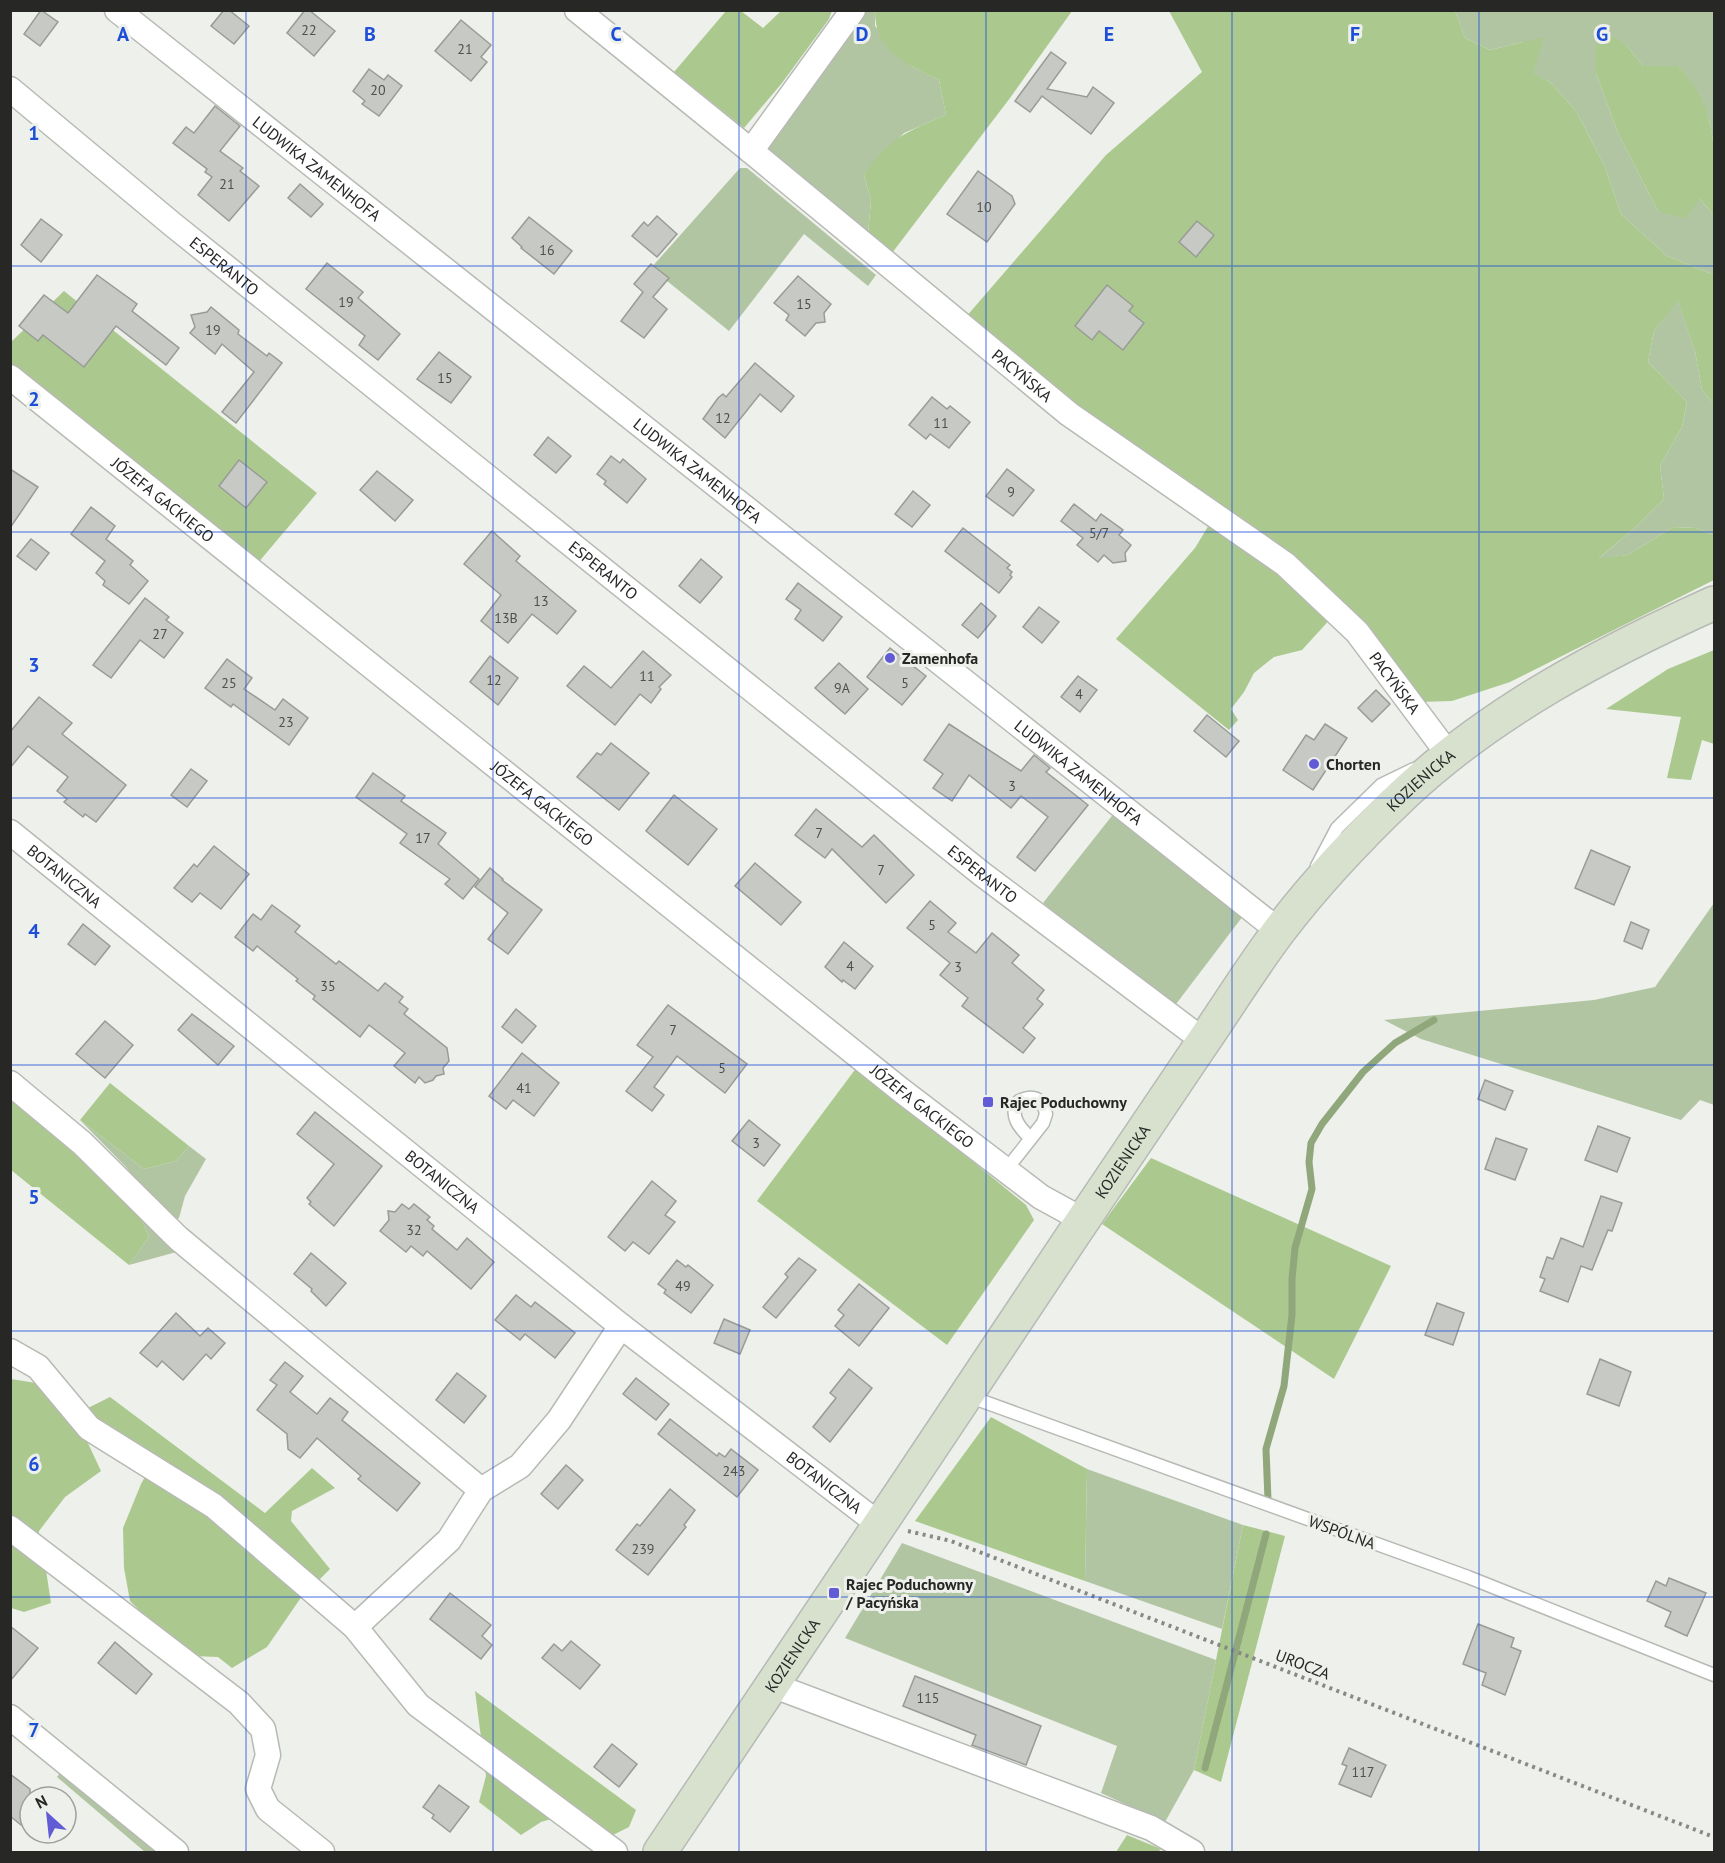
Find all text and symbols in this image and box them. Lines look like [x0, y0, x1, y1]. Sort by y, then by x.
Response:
text: A [117, 21, 130, 47]
house number: 22 [301, 21, 317, 39]
text: B [364, 21, 376, 47]
text: C [610, 21, 622, 47]
text: D [856, 21, 869, 47]
text: E [1104, 21, 1114, 47]
text: F [1350, 21, 1360, 47]
text: G [1596, 21, 1608, 47]
house number: 21 [457, 40, 473, 58]
house number: 20 [370, 81, 386, 99]
street label: LUDWIKA ZAMENHOFA [249, 112, 385, 226]
text: 1 [28, 120, 40, 146]
house number: 21 [219, 175, 235, 193]
house number: 10 [976, 198, 992, 216]
street label: ESPERANTO [186, 232, 263, 300]
house number: 16 [539, 241, 555, 259]
house number: 19 [338, 293, 354, 311]
house number: 15 [796, 295, 812, 313]
house number: 19 [205, 321, 221, 339]
street label: PACYŃSKA [988, 345, 1057, 407]
house number: 15 [437, 369, 453, 387]
text: 2 [28, 386, 40, 412]
house number: 12 [715, 409, 731, 427]
street label: LUDWIKA ZAMENHOFA [630, 413, 766, 528]
house number: 11 [933, 414, 949, 432]
street label: JÓZEFA GACKIEGO [107, 452, 218, 547]
house number: 9 [1007, 483, 1015, 501]
house number: 5/7 [1089, 524, 1109, 542]
street label: ESPERANTO [565, 536, 642, 604]
house number: 13 [533, 592, 549, 610]
house number: 13B [494, 609, 518, 627]
house number: 27 [152, 625, 168, 643]
place label: Zamenhofa [902, 648, 978, 668]
street label: PACYŃSKA [1365, 648, 1425, 718]
marker: Zamenhofa [883, 651, 897, 665]
text: 3 [28, 652, 40, 678]
house number: 11 [639, 667, 655, 685]
house number: 12 [486, 671, 502, 689]
house number: 25 [221, 674, 237, 692]
house number: 5 [901, 674, 909, 692]
house number: 9A [834, 679, 851, 697]
house number: 4 [1075, 685, 1083, 703]
house number: 23 [278, 713, 294, 731]
street label: LUDWIKA ZAMENHOFA [1011, 715, 1147, 829]
street label: KOZIENICKA [1382, 744, 1459, 816]
place label: Chorten [1326, 754, 1381, 774]
street label: JÓZEFA GACKIEGO [486, 756, 598, 850]
marker: Chorten [1307, 757, 1321, 771]
house number: 3 [1008, 777, 1016, 795]
house number: 7 [815, 824, 823, 842]
house number: 17 [415, 829, 431, 847]
street label: BOTANICZNA [23, 840, 106, 912]
street label: ESPERANTO [944, 841, 1022, 907]
house number: 7 [877, 861, 885, 879]
house number: 5 [928, 916, 936, 934]
text: 4 [28, 918, 40, 944]
house number: 4 [846, 957, 854, 975]
house number: 3 [954, 958, 962, 976]
house number: 35 [320, 977, 336, 995]
house number: 7 [669, 1021, 677, 1039]
house number: 5 [718, 1059, 726, 1077]
street label: JÓZEFA GACKIEGO [866, 1059, 978, 1152]
house number: 41 [516, 1079, 532, 1097]
place label: Rajec Poduchowny [1000, 1092, 1127, 1112]
marker: Rajec Poduchowny [981, 1095, 995, 1109]
street label: KOZIENICKA [1090, 1120, 1155, 1202]
house number: 3 [752, 1134, 760, 1152]
street label: BOTANICZNA [401, 1146, 484, 1218]
text: 5 [28, 1184, 40, 1210]
house number: 32 [406, 1221, 422, 1239]
house number: 49 [675, 1277, 691, 1295]
street label: BOTANICZNA [783, 1447, 866, 1518]
text: 6 [28, 1451, 40, 1477]
house number: 243 [723, 1462, 745, 1480]
street label: WSPÓLNA [1306, 1511, 1379, 1554]
house number: 239 [632, 1540, 654, 1558]
place label: Rajec Poduchowny / Pacyńska [845, 1574, 973, 1612]
marker: Rajec Poduchowny / Pacyńska [827, 1586, 841, 1600]
street label: KOZIENICKA [760, 1614, 824, 1696]
street label: UROCZA [1273, 1644, 1334, 1684]
house number: 115 [917, 1689, 939, 1707]
text: 7 [28, 1717, 40, 1743]
house number: 117 [1352, 1763, 1374, 1781]
north arrow [18, 1785, 78, 1845]
text: N [32, 1790, 50, 1813]

